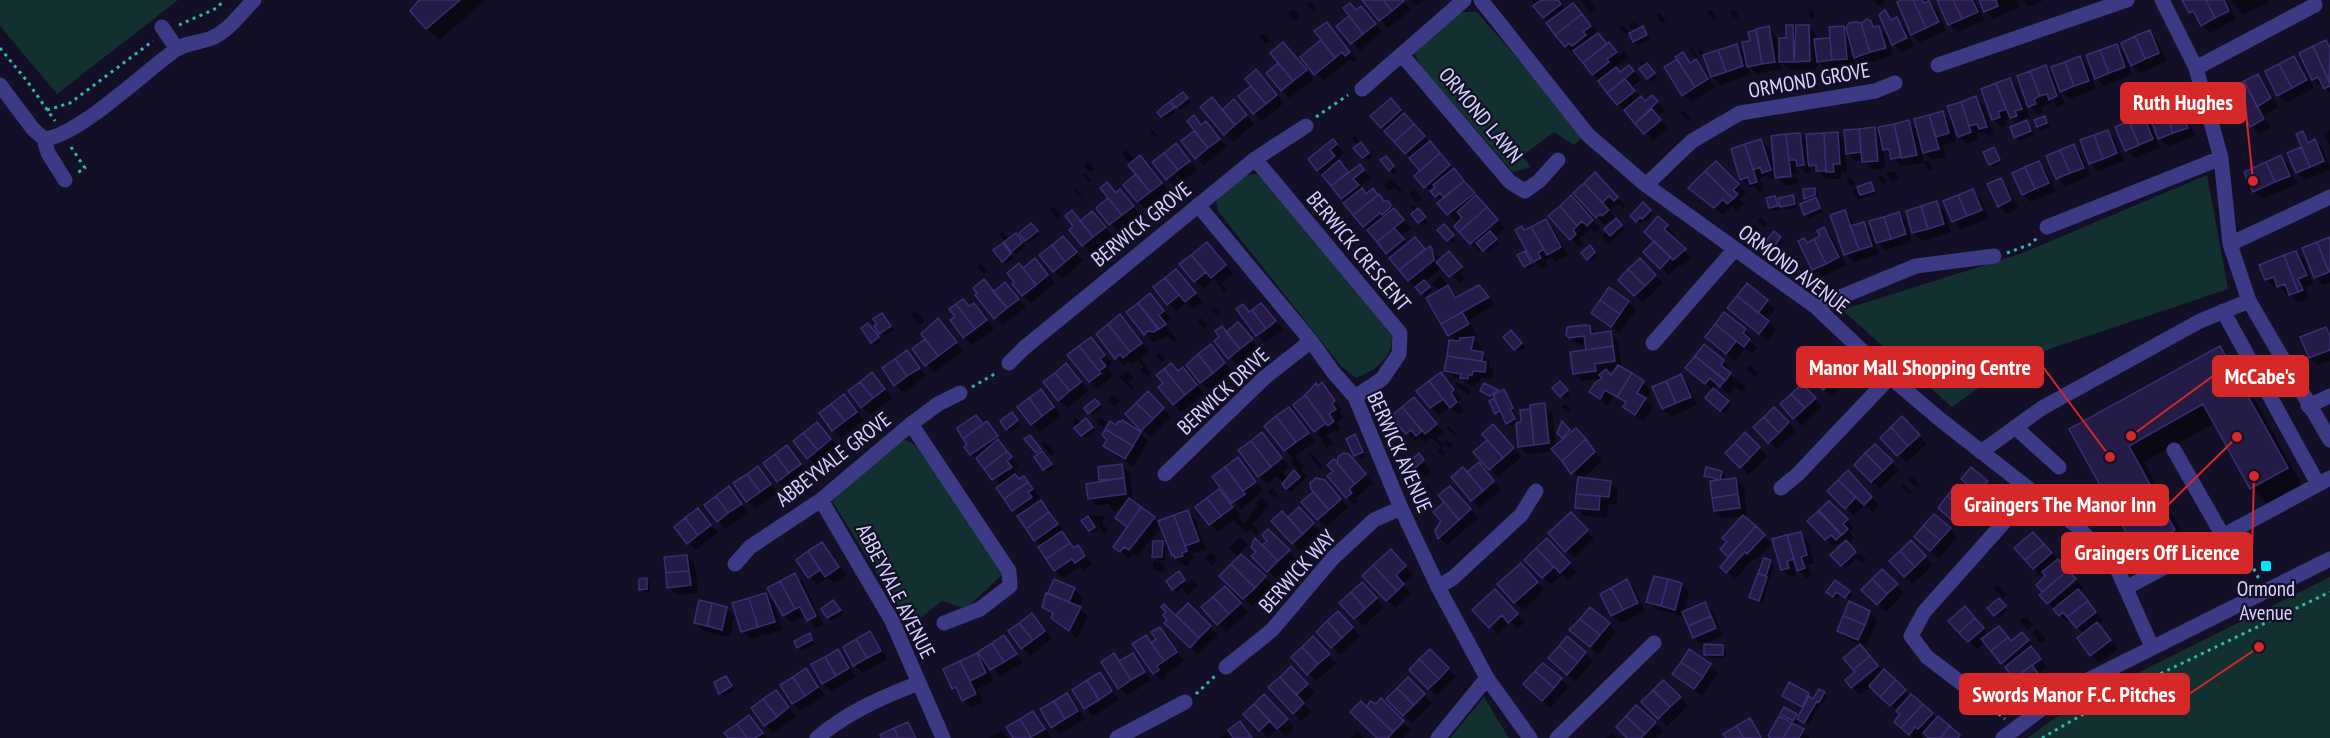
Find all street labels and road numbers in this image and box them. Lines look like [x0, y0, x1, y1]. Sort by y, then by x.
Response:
street label: ORMOND GROVE [1746, 56, 1872, 104]
street label: ORMOND LAWN [1433, 62, 1529, 168]
street label: BERWICK GROVE [1086, 175, 1196, 273]
street label: BERWICK CRESCENT [1301, 186, 1417, 317]
street label: ORMOND AVENUE [1733, 219, 1855, 319]
street label: BERWICK DRIVE [1171, 342, 1275, 440]
street label: BERWICK AVENUE [1361, 387, 1439, 517]
street label: ABBEYVALE GROVE [770, 406, 896, 512]
street label: ABBEYVALE AVENUE [850, 519, 942, 663]
street label: BERWICK WAY [1253, 523, 1342, 618]

